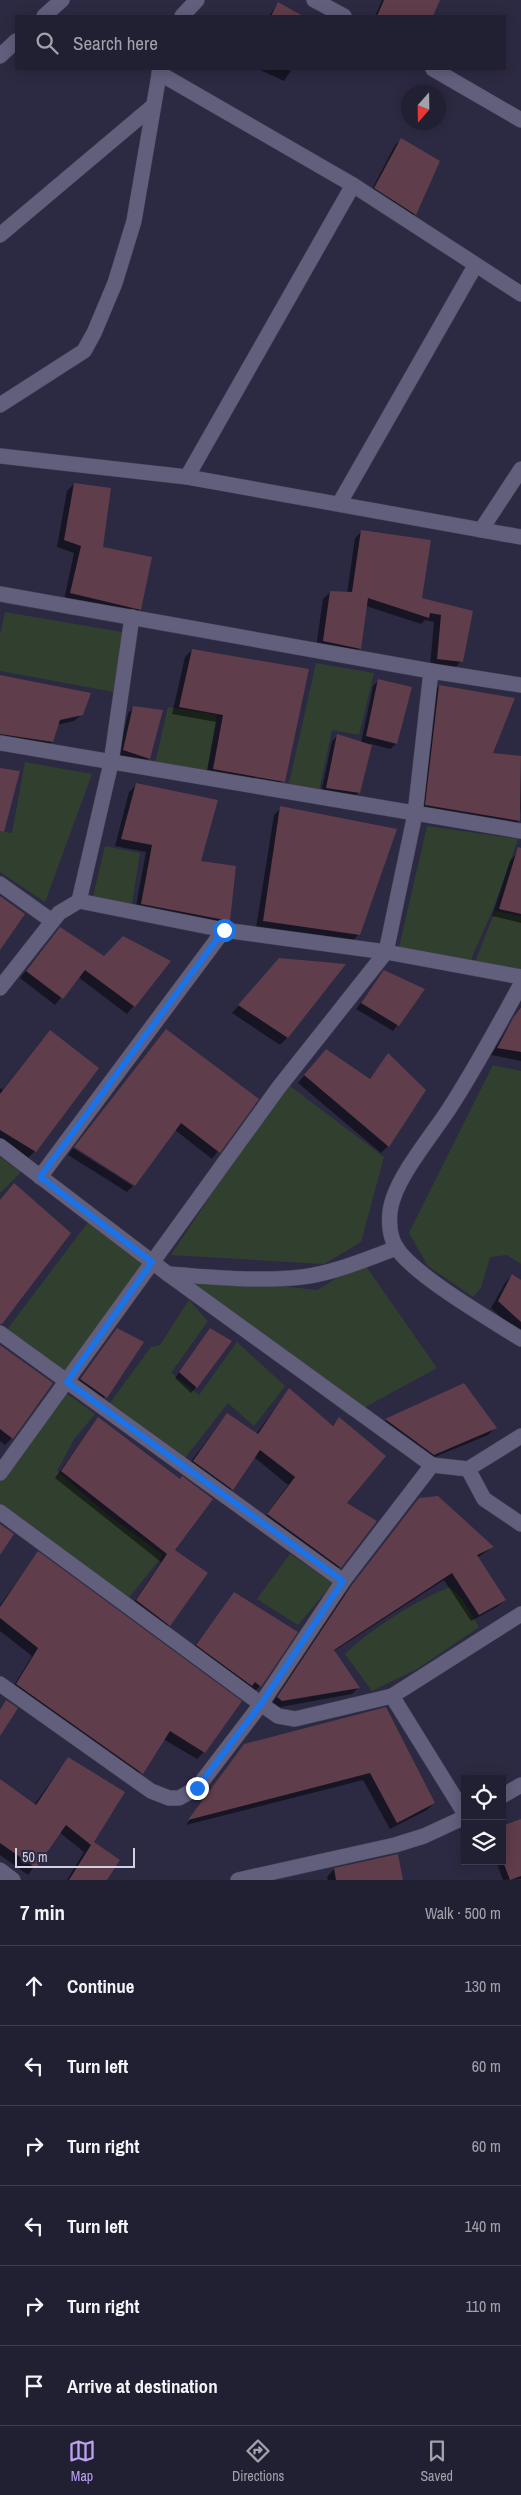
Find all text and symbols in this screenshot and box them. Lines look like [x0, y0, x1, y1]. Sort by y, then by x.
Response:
search box [15, 15, 506, 70]
icon: search [33, 29, 61, 57]
text: Search here [73, 30, 158, 56]
north arrow [401, 85, 446, 130]
route start [213, 919, 236, 942]
map controls [461, 1775, 506, 1865]
button: locate [461, 1775, 506, 1820]
route end [186, 1777, 209, 1800]
button: layers [461, 1820, 506, 1865]
scale bar [15, 1845, 135, 1868]
text: 50 m [22, 1848, 48, 1866]
text: 7 min [20, 1898, 65, 1927]
text: Walk · 500 m [425, 1902, 501, 1924]
icon: ahead [20, 1972, 48, 2000]
text: Continue [67, 1973, 135, 1999]
text: 130 m [465, 1975, 501, 1997]
icon: left [20, 2052, 48, 2080]
text: Turn left [67, 2053, 128, 2079]
text: 60 m [472, 2055, 501, 2077]
icon: right [20, 2132, 48, 2160]
text: Turn right [67, 2133, 139, 2159]
text: 60 m [472, 2135, 501, 2157]
icon: left [20, 2212, 48, 2240]
text: Turn left [67, 2213, 128, 2239]
text: 140 m [465, 2215, 501, 2237]
icon: right [20, 2292, 48, 2320]
text: Turn right [67, 2293, 139, 2319]
text: 110 m [465, 2295, 501, 2317]
icon: arrive [20, 2372, 48, 2400]
text: Arrive at destination [67, 2373, 218, 2399]
tab: Map [68, 2437, 96, 2485]
tab: Directions [232, 2437, 284, 2485]
tab: Saved [420, 2437, 453, 2485]

